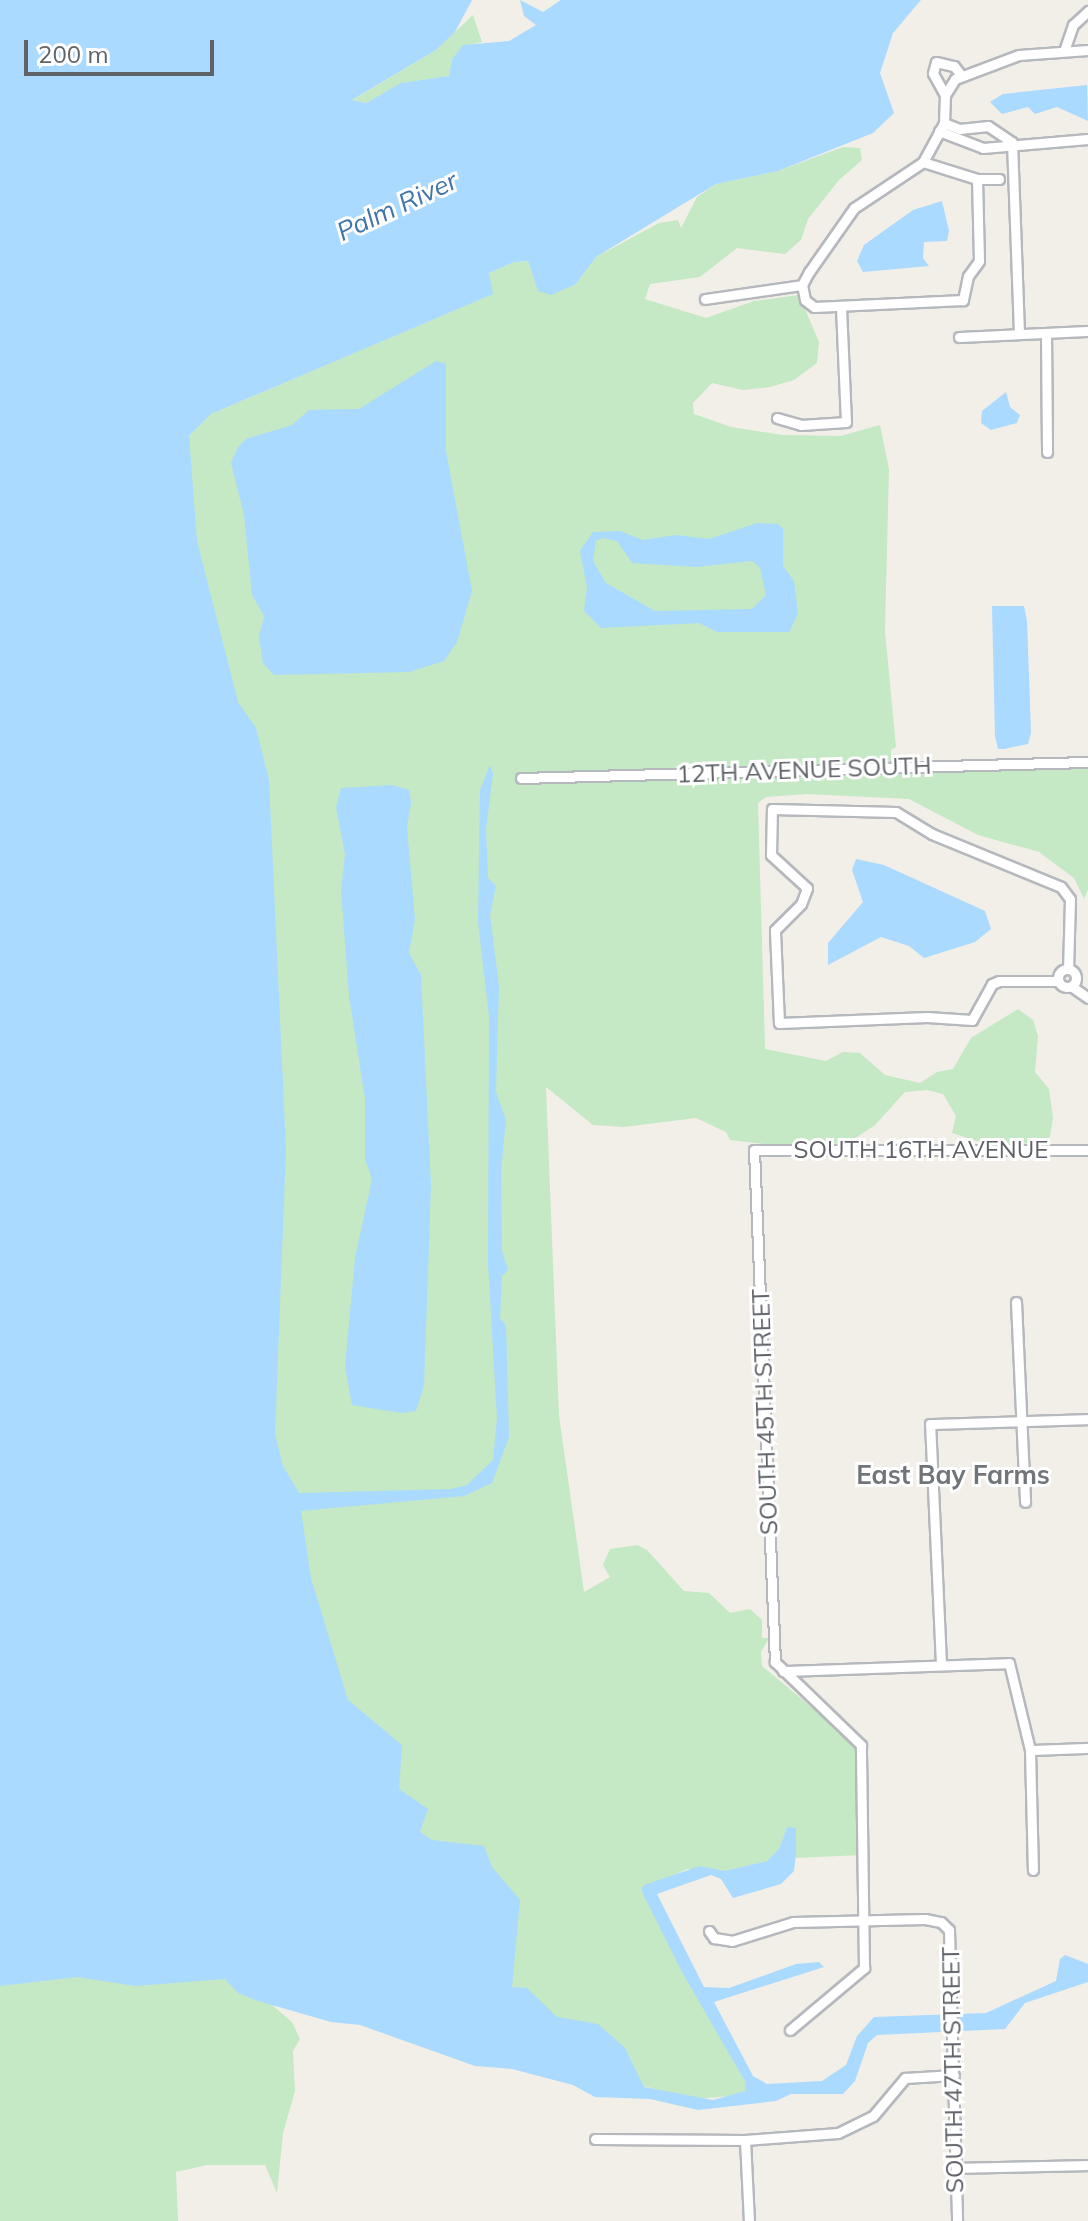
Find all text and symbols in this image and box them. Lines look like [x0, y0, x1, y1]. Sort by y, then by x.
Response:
scale bar [28, 24, 218, 74]
text: 200 m [38, 39, 109, 69]
water label: Palm River [332, 165, 462, 247]
street label: 12TH AVENUE SOUTH [676, 751, 932, 789]
street label: SOUTH 16TH AVENUE [794, 1136, 1048, 1164]
street label: SOUTH 45TH STREET [746, 1288, 784, 1536]
district label: East Bay Farms [856, 1459, 1050, 1491]
street label: SOUTH 47TH STREET [936, 1947, 970, 2193]

